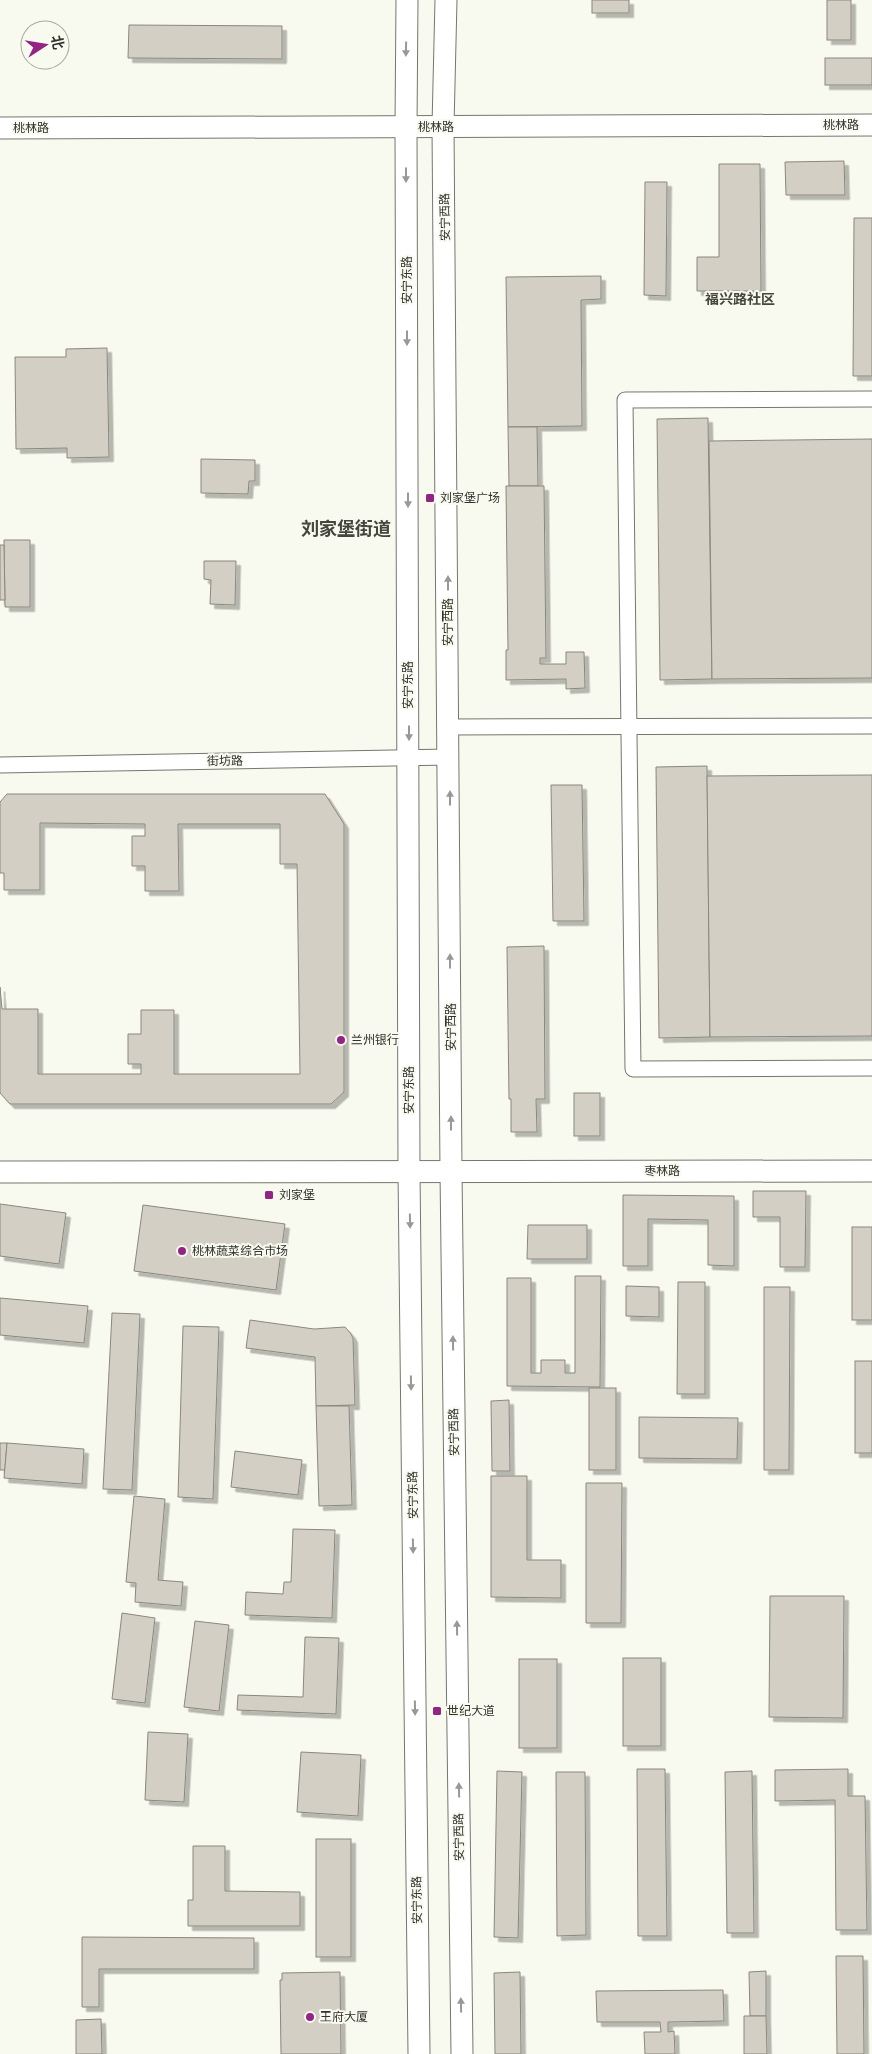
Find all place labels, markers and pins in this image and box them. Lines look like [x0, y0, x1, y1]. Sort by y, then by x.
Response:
place label: 刘家堡广场 [440, 491, 500, 505]
marker: 刘家堡广场 [424, 492, 436, 504]
place label: 兰州银行 [351, 1033, 399, 1047]
marker: 兰州银行 [335, 1034, 347, 1046]
place label: 刘家堡 [279, 1188, 315, 1202]
marker: 刘家堡 [263, 1189, 275, 1201]
place label: 桃林蔬菜综合市场 [192, 1244, 288, 1258]
marker: 桃林蔬菜综合市场 [176, 1245, 188, 1257]
place label: 世纪大道 [447, 1704, 495, 1718]
marker: 世纪大道 [431, 1705, 443, 1717]
place label: 王府大厦 [320, 2010, 368, 2024]
marker: 王府大厦 [304, 2011, 316, 2023]

